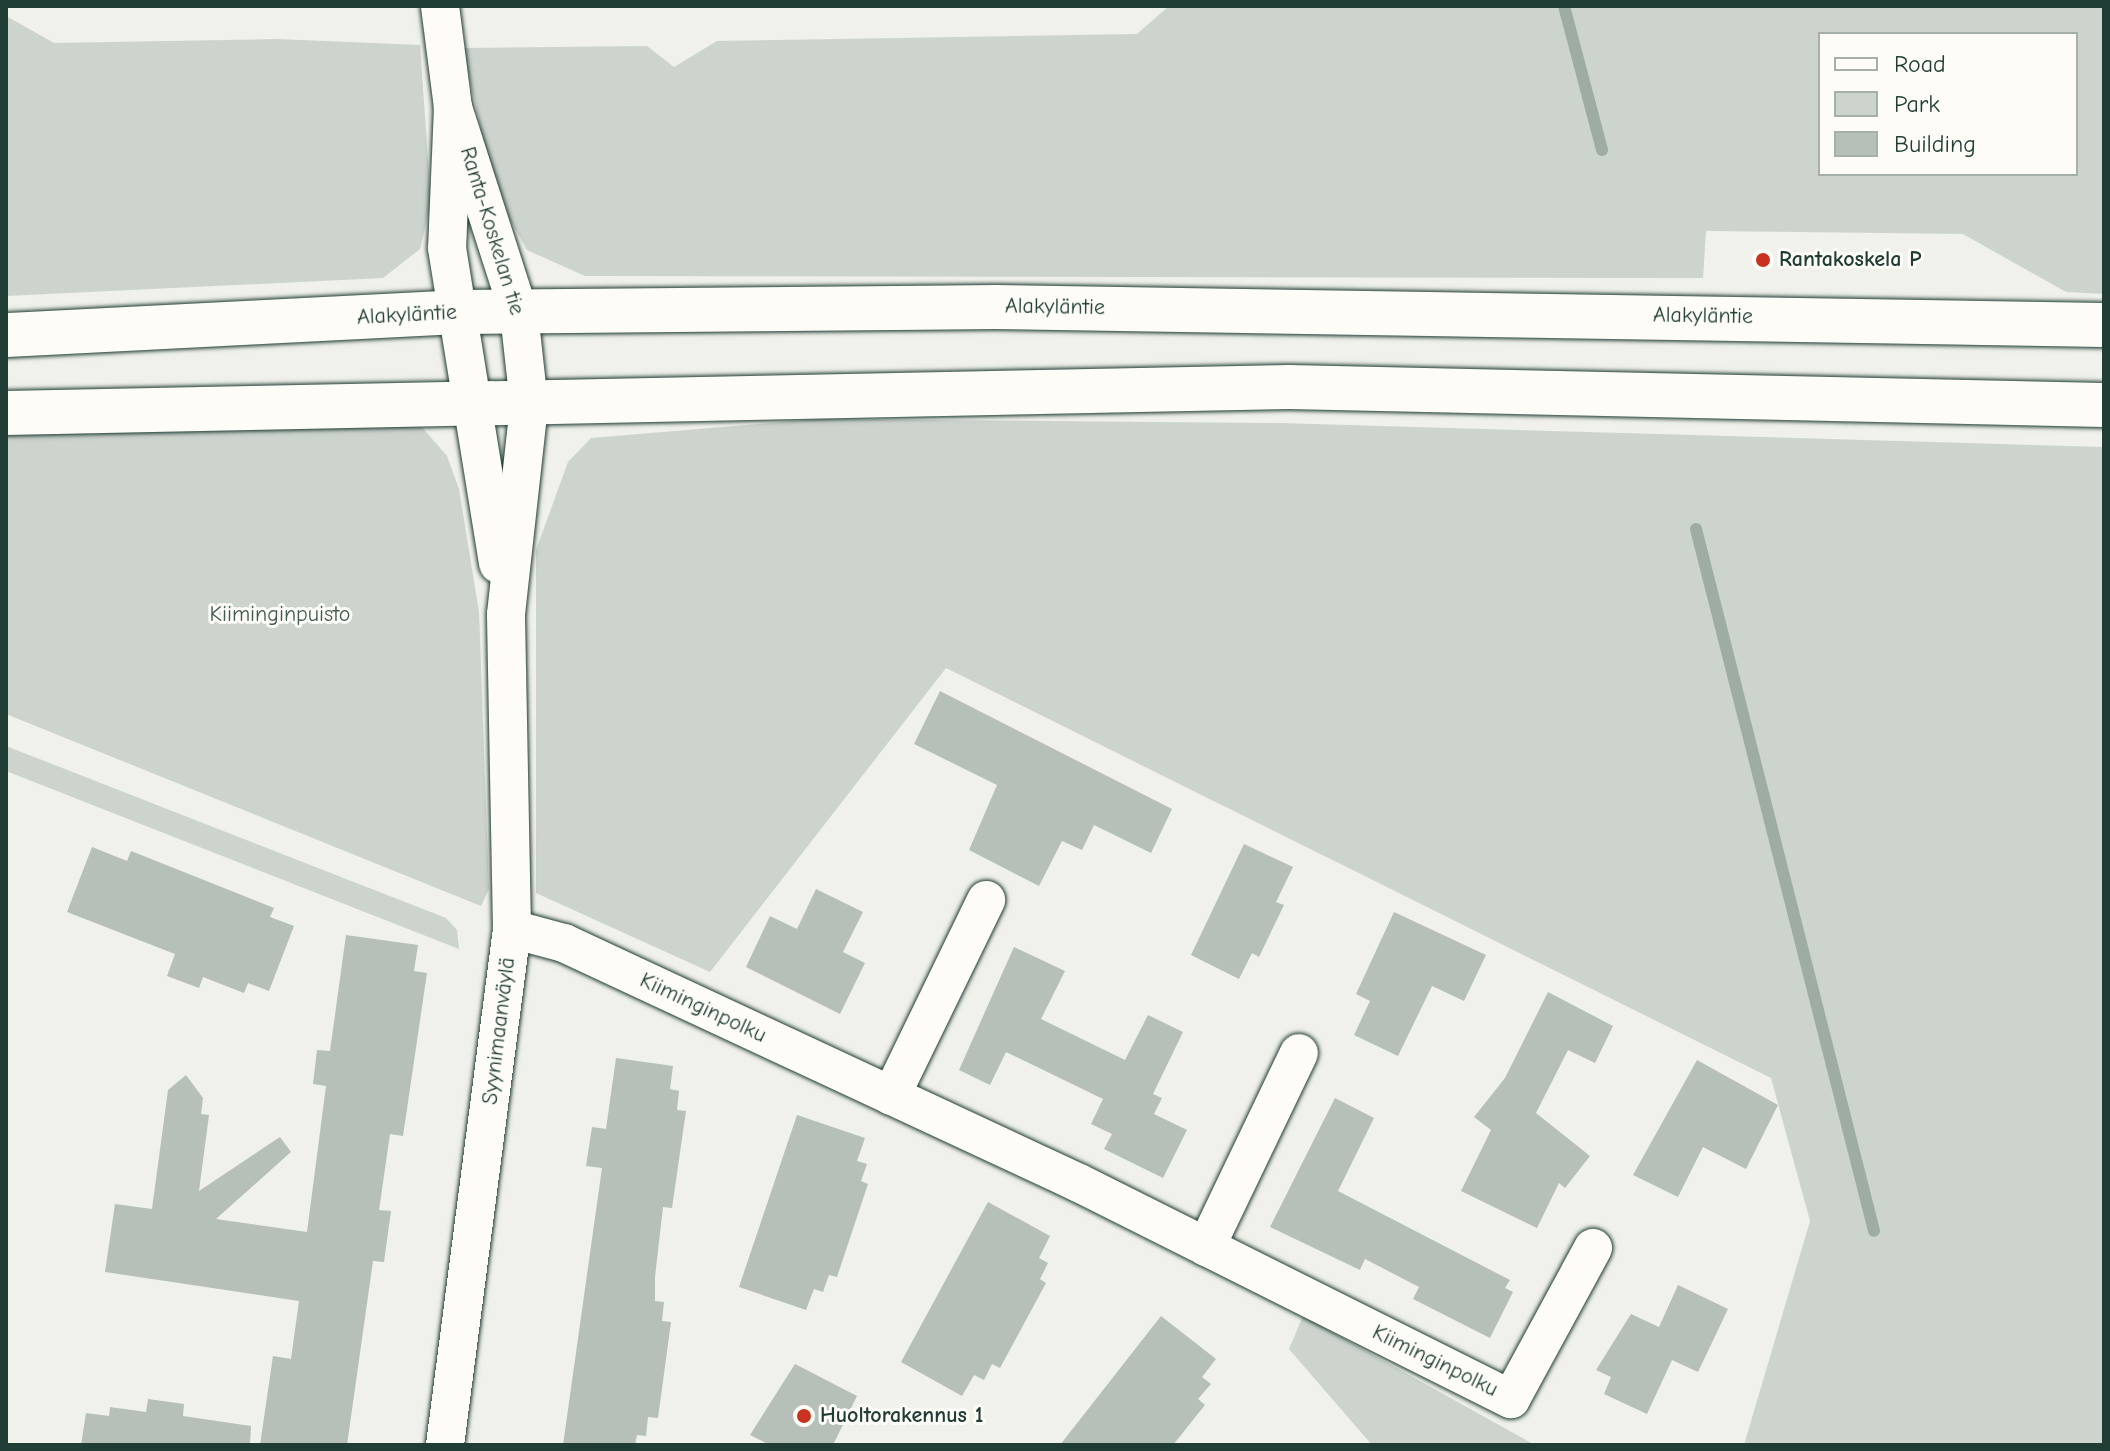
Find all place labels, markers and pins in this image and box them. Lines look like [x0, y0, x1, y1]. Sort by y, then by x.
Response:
place label: Rantakoskela P [1779, 247, 1921, 273]
marker: Rantakoskela P [1754, 251, 1772, 269]
place label: Huoltorakennus 1 [820, 1403, 983, 1429]
marker: Huoltorakennus 1 [795, 1407, 813, 1425]

